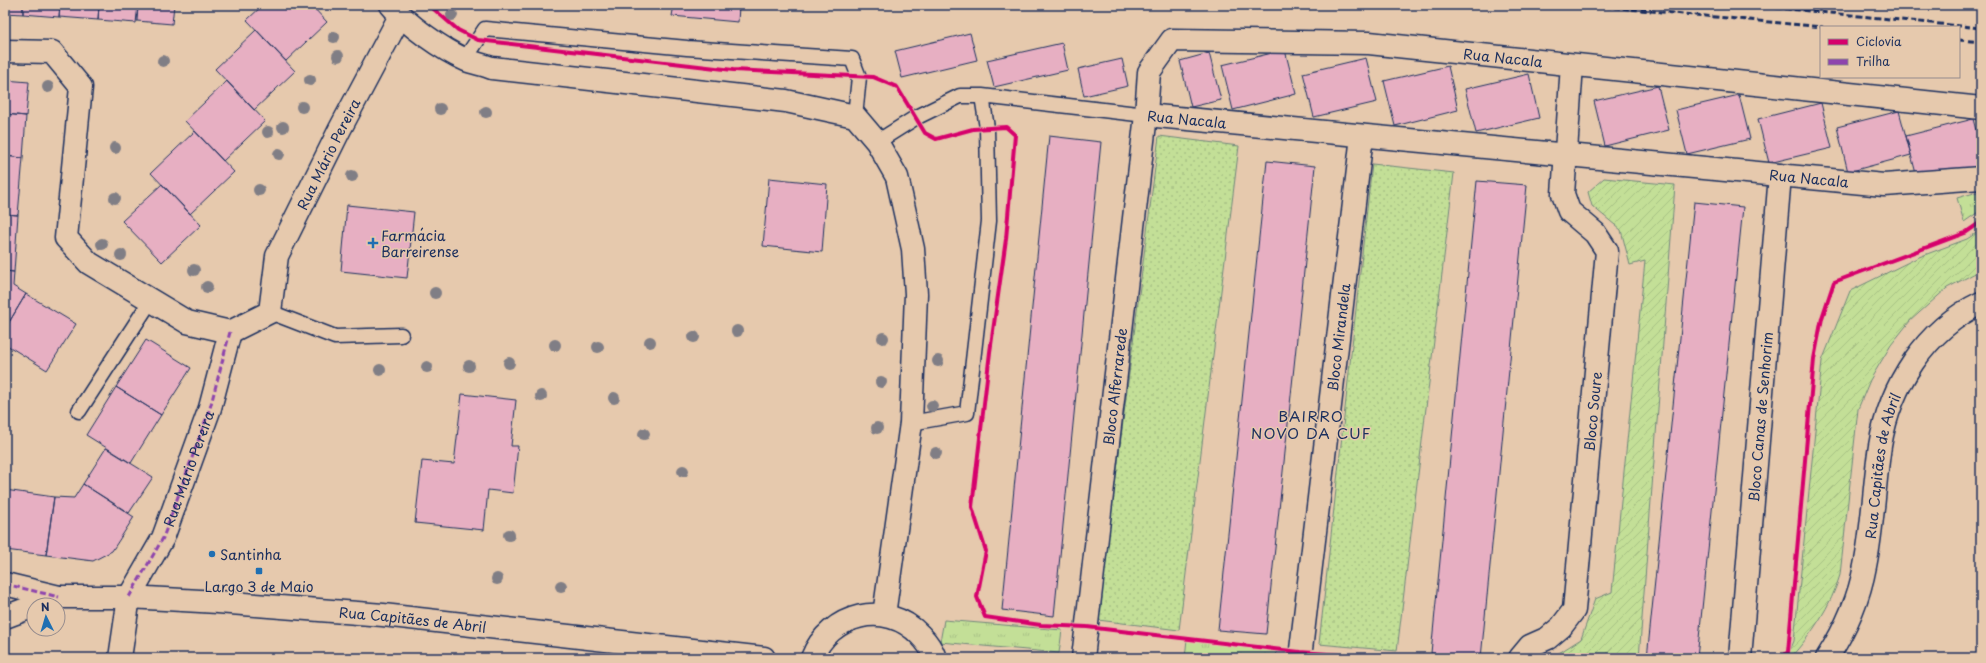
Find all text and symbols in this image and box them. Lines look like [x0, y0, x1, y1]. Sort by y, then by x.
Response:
legend [1820, 26, 1960, 78]
text: Ciclovia [1856, 32, 1902, 50]
street label: Rua Nacala [1462, 43, 1544, 72]
text: Trilha [1856, 52, 1890, 70]
street label: Rua Mário Pereira [291, 94, 365, 213]
street label: Rua Nacala [1146, 105, 1228, 133]
street label: Rua Nacala [1768, 164, 1850, 192]
place label: Farmácia Barreirense [381, 225, 460, 262]
marker: Farmácia Barreirense [368, 238, 378, 248]
street label: Bloco Mirandela [1321, 282, 1355, 392]
street label: Bloco Alferrarede [1097, 326, 1132, 447]
street label: Bloco Canas de Senhorim [1742, 331, 1777, 503]
street label: Bloco Soure [1578, 370, 1606, 452]
street label: Rua Capitães de Abril [1859, 389, 1905, 540]
district label: BAIRRO NOVO DA CUF [1251, 404, 1371, 444]
street label: Rua Mário Pereira [157, 407, 219, 530]
place label: Santinha [220, 544, 281, 565]
marker: Santinha [207, 549, 217, 559]
marker: Largo 3 de Maio [254, 566, 264, 576]
place label: Largo 3 de Maio [204, 576, 314, 597]
north arrow [26, 597, 66, 637]
text: N [40, 598, 50, 615]
street label: Rua Capitães de Abril [338, 601, 488, 637]

